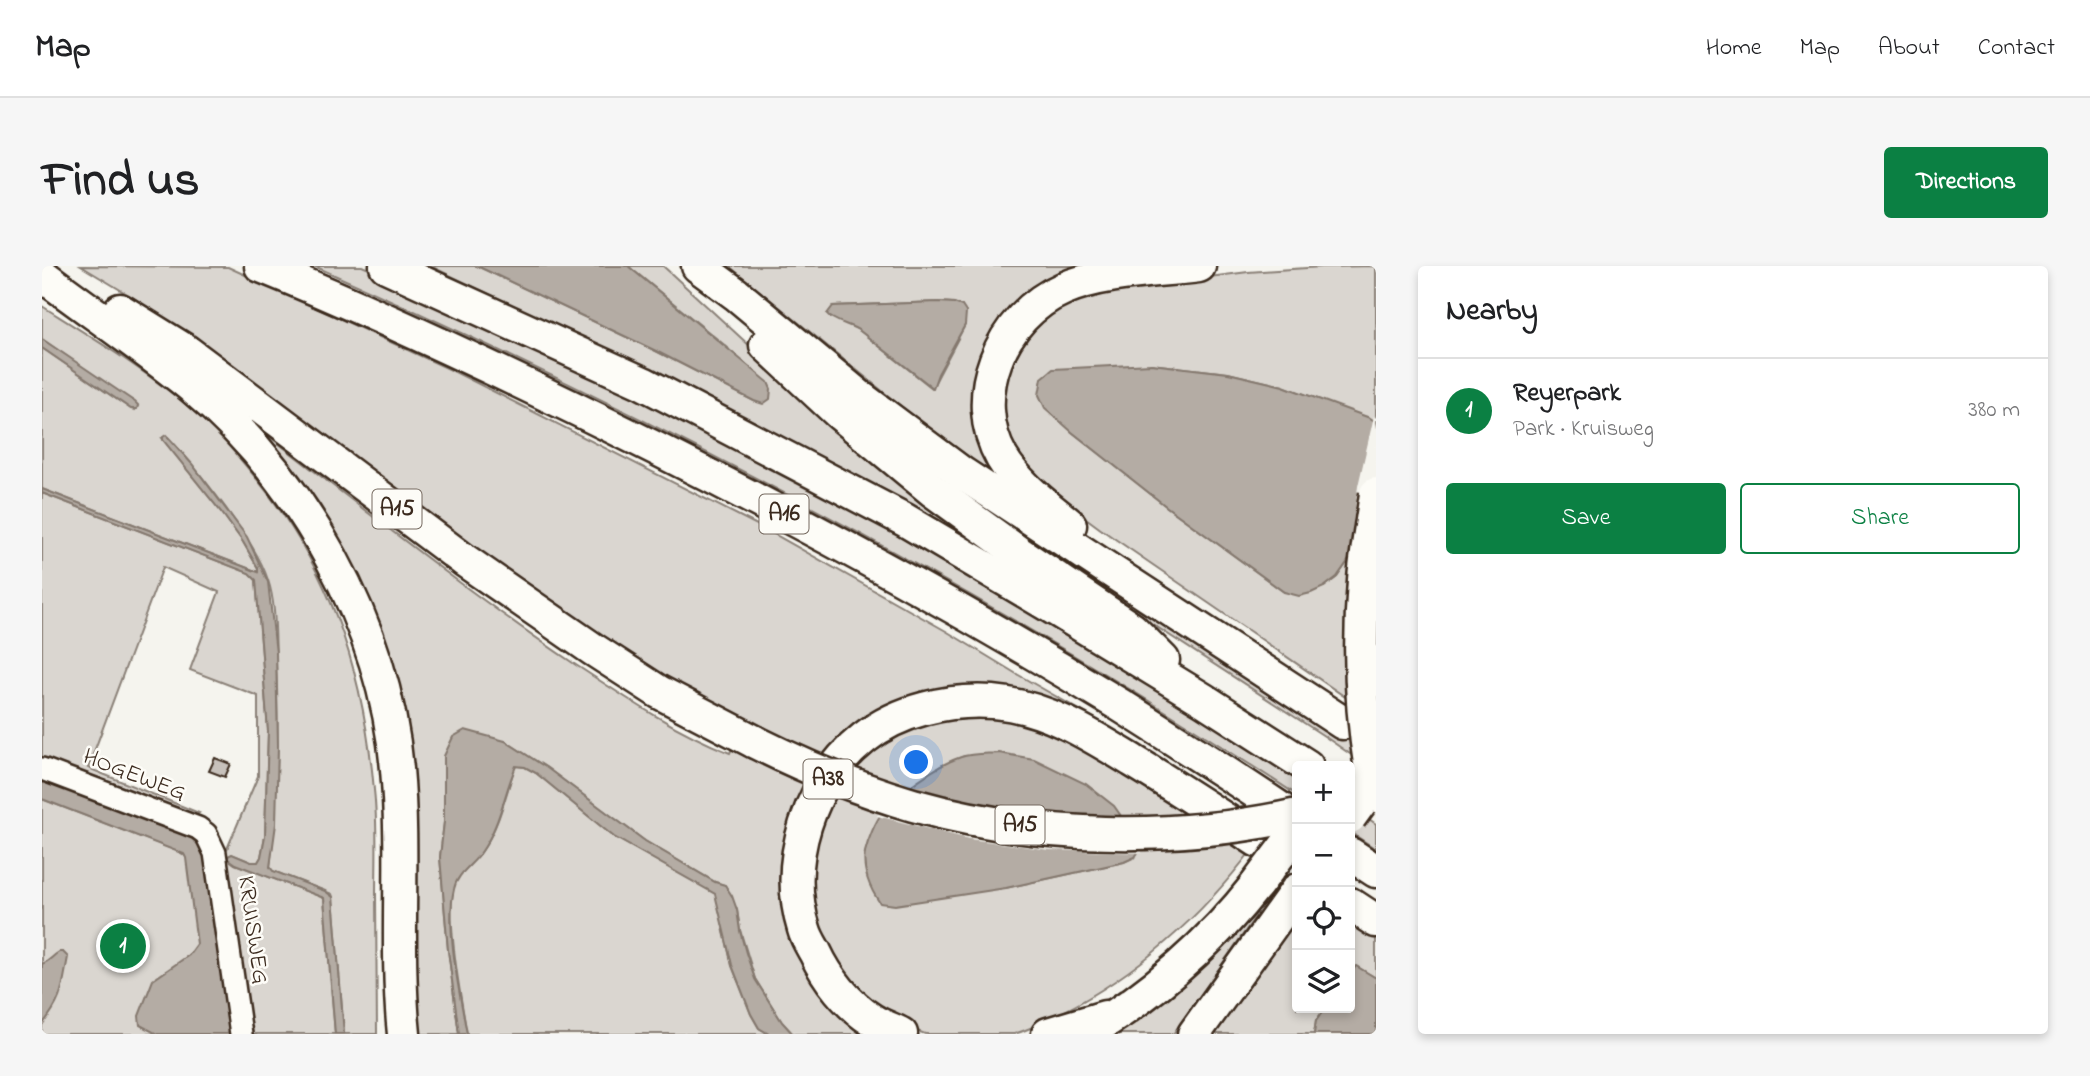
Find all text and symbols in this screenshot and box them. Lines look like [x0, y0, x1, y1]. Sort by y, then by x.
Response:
text: Map [35, 24, 91, 72]
text: Home [1706, 31, 1762, 66]
text: Map [1800, 31, 1840, 66]
text: About [1878, 31, 1940, 66]
text: Contact [1978, 31, 2055, 66]
text: Find us [42, 146, 199, 218]
button: Directions [1884, 147, 2048, 218]
text: Nearby [1446, 290, 1538, 334]
text: Reyerpark [1513, 375, 1621, 413]
text: 1 [1465, 394, 1473, 427]
text: 380 m [1968, 394, 2020, 427]
text: Park · Kruisweg [1513, 413, 1654, 446]
button: Save [1446, 483, 1726, 554]
button: Share [1740, 483, 2020, 554]
road number: A15 [372, 490, 422, 528]
road number: A16 [760, 495, 808, 534]
street label: HOGEWEG [78, 740, 190, 812]
your location [899, 745, 933, 779]
road number: A38 [804, 760, 852, 799]
map controls [1292, 761, 1355, 1013]
button: + [1292, 761, 1355, 824]
road number: A15 [996, 806, 1044, 845]
button: − [1292, 824, 1355, 887]
street label: KRUISWEG [227, 873, 277, 987]
button: locate [1292, 887, 1355, 950]
pin: 1 [100, 920, 146, 972]
button: layers [1292, 950, 1355, 1013]

